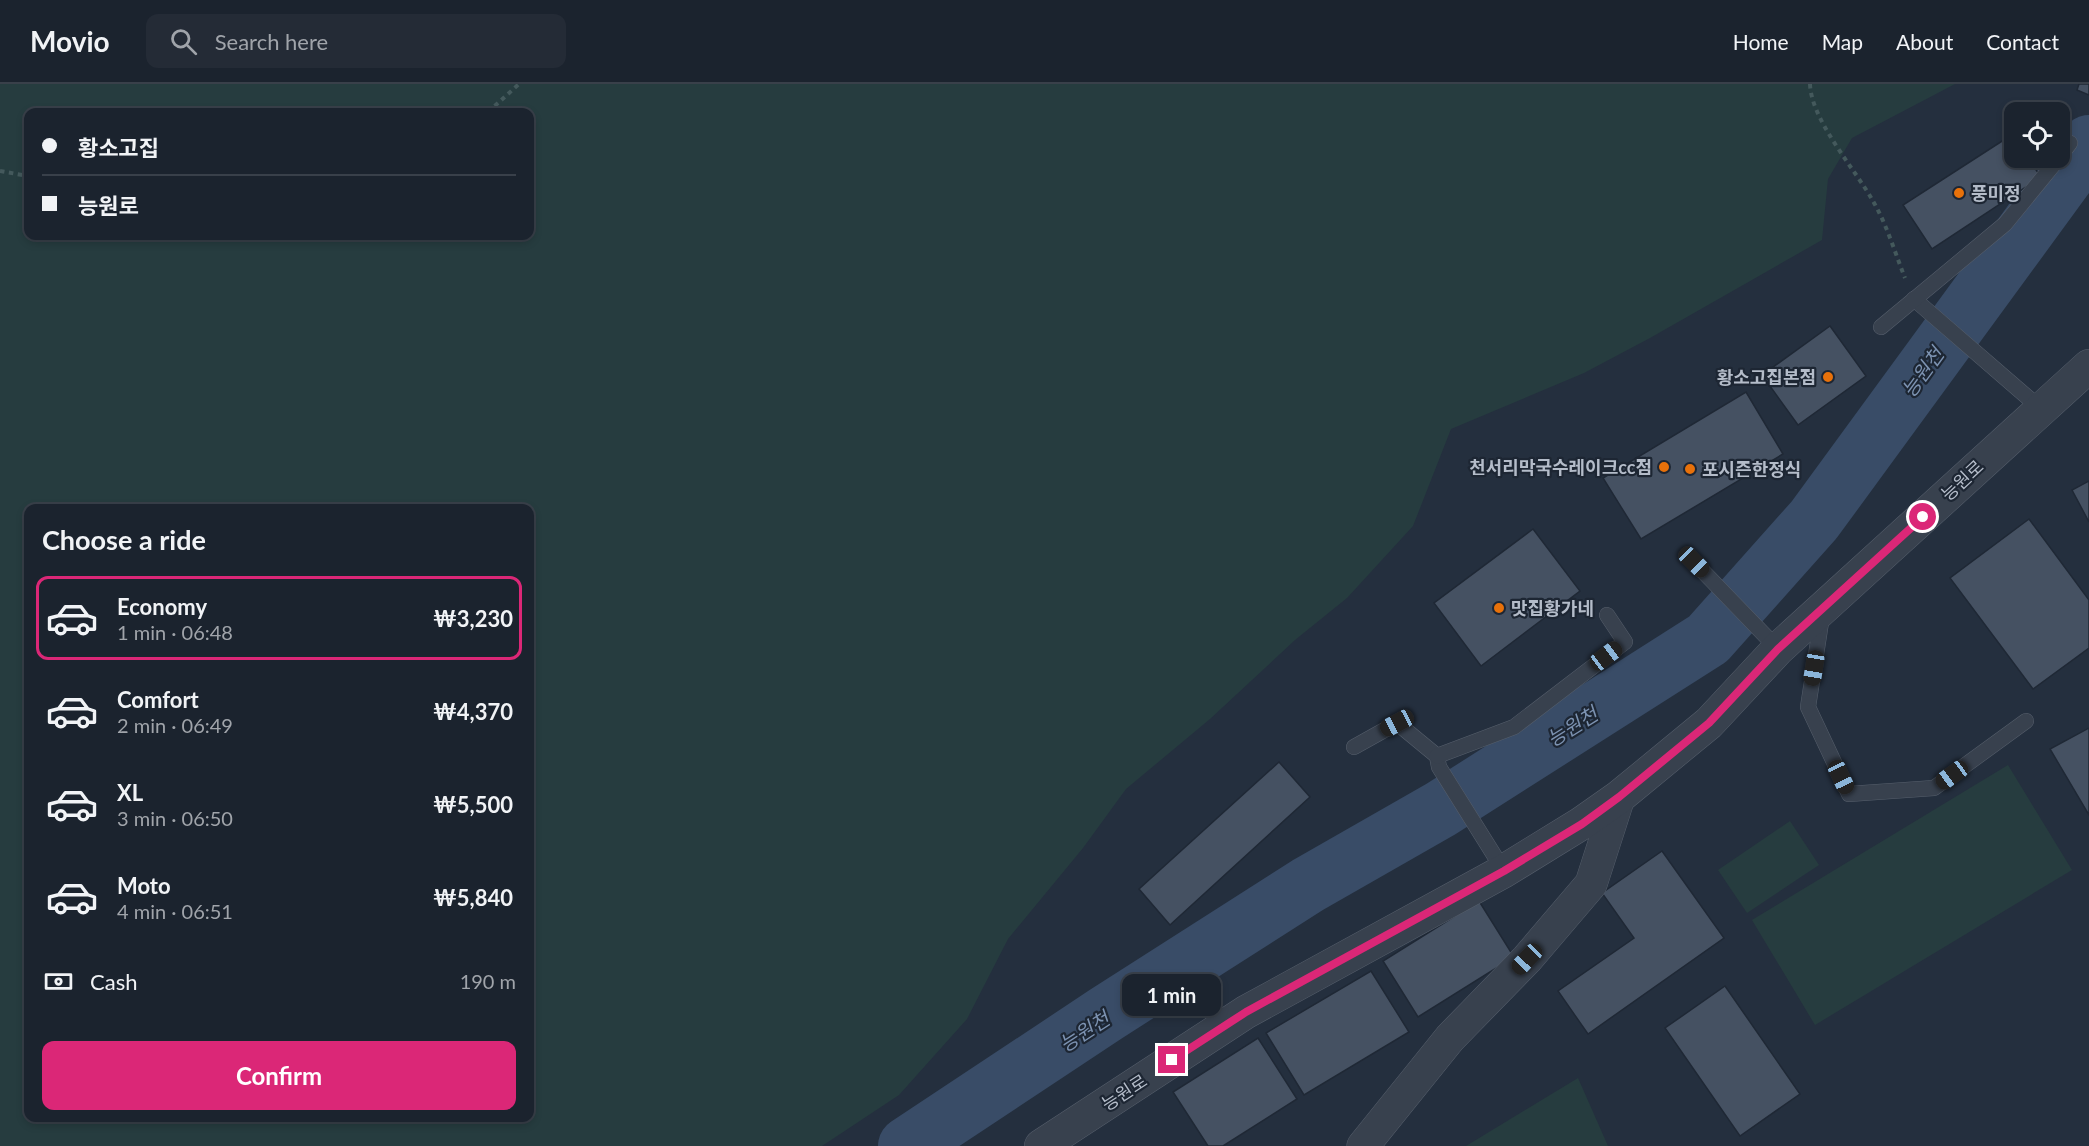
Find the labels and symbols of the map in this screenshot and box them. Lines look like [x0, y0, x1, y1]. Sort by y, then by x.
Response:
place label: 풍미정 [1971, 182, 2021, 204]
marker: 풍미정 [1952, 186, 1966, 200]
water label: 능원천 [1896, 341, 1949, 401]
place label: 황소고집본점 [1717, 366, 1816, 388]
marker: 황소고집본점 [1821, 370, 1835, 384]
street label: 능원로 [1936, 455, 1988, 505]
place label: 천서리막국수레이크cc점 [1469, 456, 1652, 478]
place label: 포시즌한정식 [1702, 458, 1801, 480]
marker: 천서리막국수레이크cc점 [1657, 460, 1671, 474]
marker: 포시즌한정식 [1683, 462, 1697, 476]
route start [1909, 503, 1936, 530]
car [1675, 543, 1713, 581]
place label: 맛집황가네 [1511, 597, 1594, 619]
marker: 맛집황가네 [1492, 601, 1506, 615]
car [1586, 638, 1626, 674]
car [1802, 649, 1826, 687]
water label: 능원천 [1542, 700, 1604, 751]
car [1377, 707, 1417, 739]
car [1825, 757, 1857, 797]
car [1932, 757, 1972, 793]
car [1508, 940, 1546, 978]
callout: 1 min [1122, 973, 1222, 1015]
water label: 능원천 [1054, 1004, 1116, 1056]
route end [1158, 1046, 1185, 1073]
street label: 능원로 [1097, 1069, 1151, 1115]

